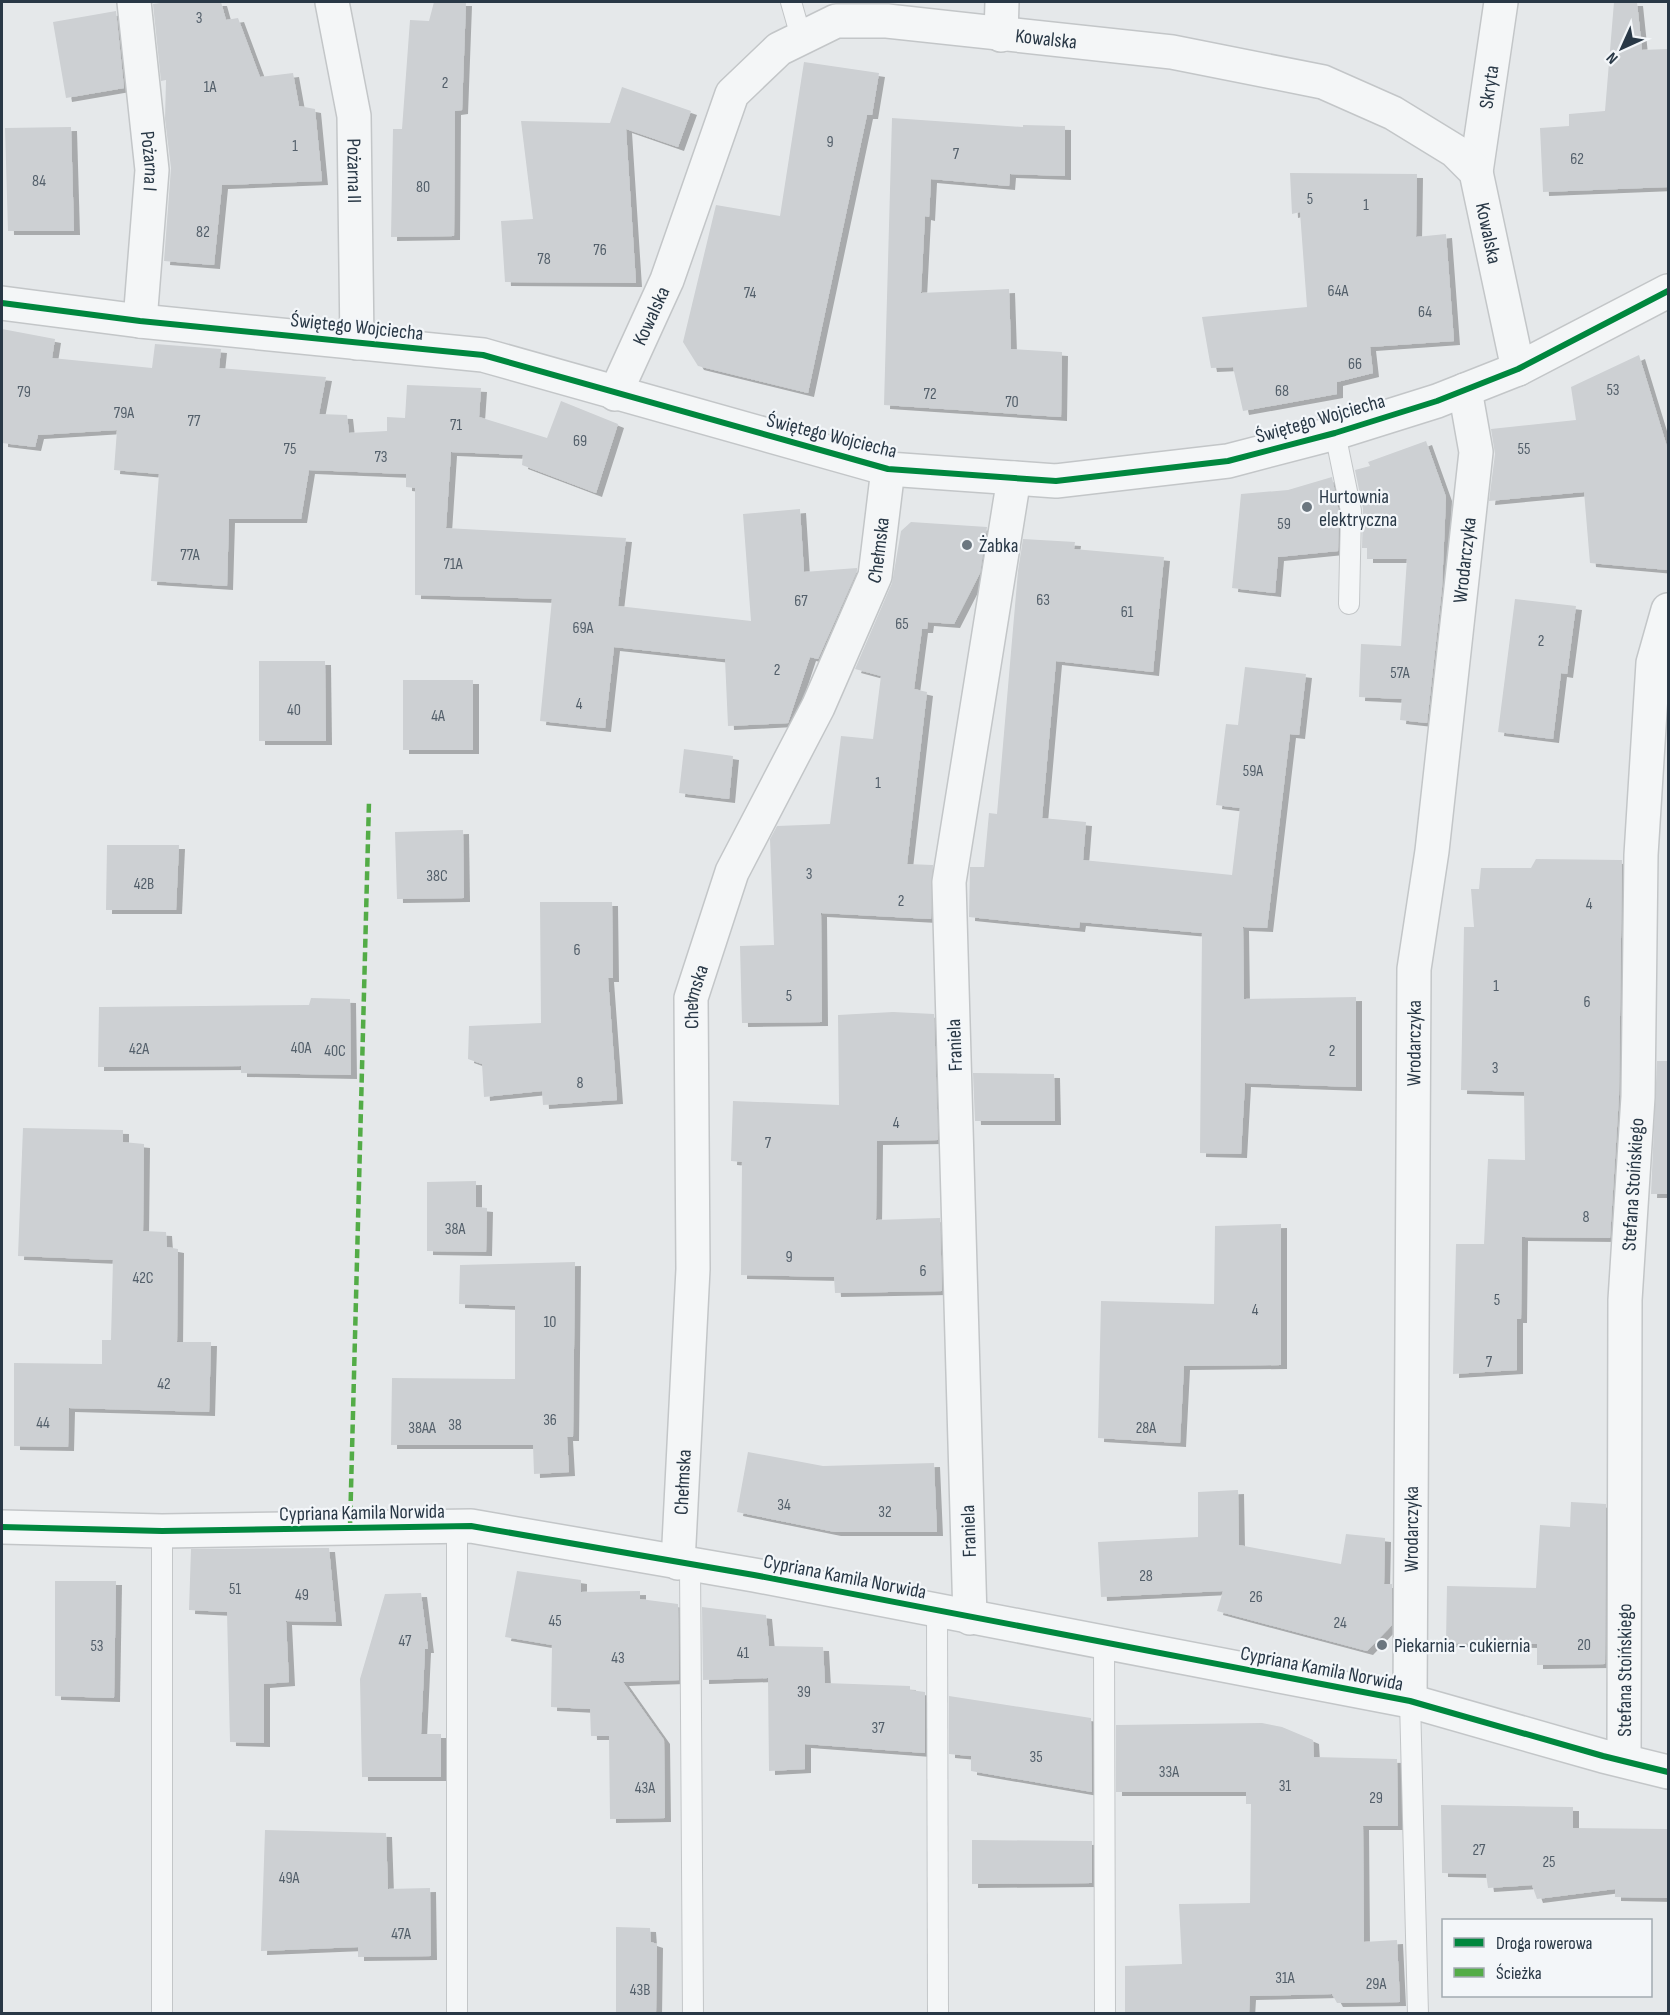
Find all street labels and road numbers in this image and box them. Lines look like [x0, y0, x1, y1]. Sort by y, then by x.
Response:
street label: Kowalska [1014, 24, 1078, 55]
street label: Skryta [1474, 64, 1505, 110]
street label: Pożarna I [135, 130, 163, 192]
street label: Pożarna II [341, 138, 366, 203]
street label: Kowalska [1470, 201, 1506, 266]
street label: Kowalska [628, 283, 675, 349]
street label: Świętego Wojciecha [289, 308, 424, 346]
street label: Świętego Wojciecha [1253, 389, 1388, 449]
street label: Świętego Wojciecha [764, 408, 899, 464]
street label: Chełmska [862, 516, 895, 587]
street label: Wrodarczyka [1448, 516, 1482, 604]
street label: Chełmska [680, 962, 714, 1029]
street label: Wrodarczyka [1402, 1000, 1427, 1086]
street label: Franiela [942, 1018, 968, 1072]
street label: Stefana Stoińskiego [1617, 1117, 1650, 1252]
street label: Chełmska [669, 1449, 697, 1515]
street label: Wrodarczyka [1400, 1486, 1424, 1572]
street label: Cypriana Kamila Norwida [279, 1500, 445, 1526]
street label: Franiela [956, 1504, 982, 1558]
street label: Cypriana Kamila Norwida [761, 1549, 928, 1605]
street label: Stefana Stoińskiego [1613, 1603, 1637, 1737]
street label: Cypriana Kamila Norwida [1238, 1641, 1405, 1697]

